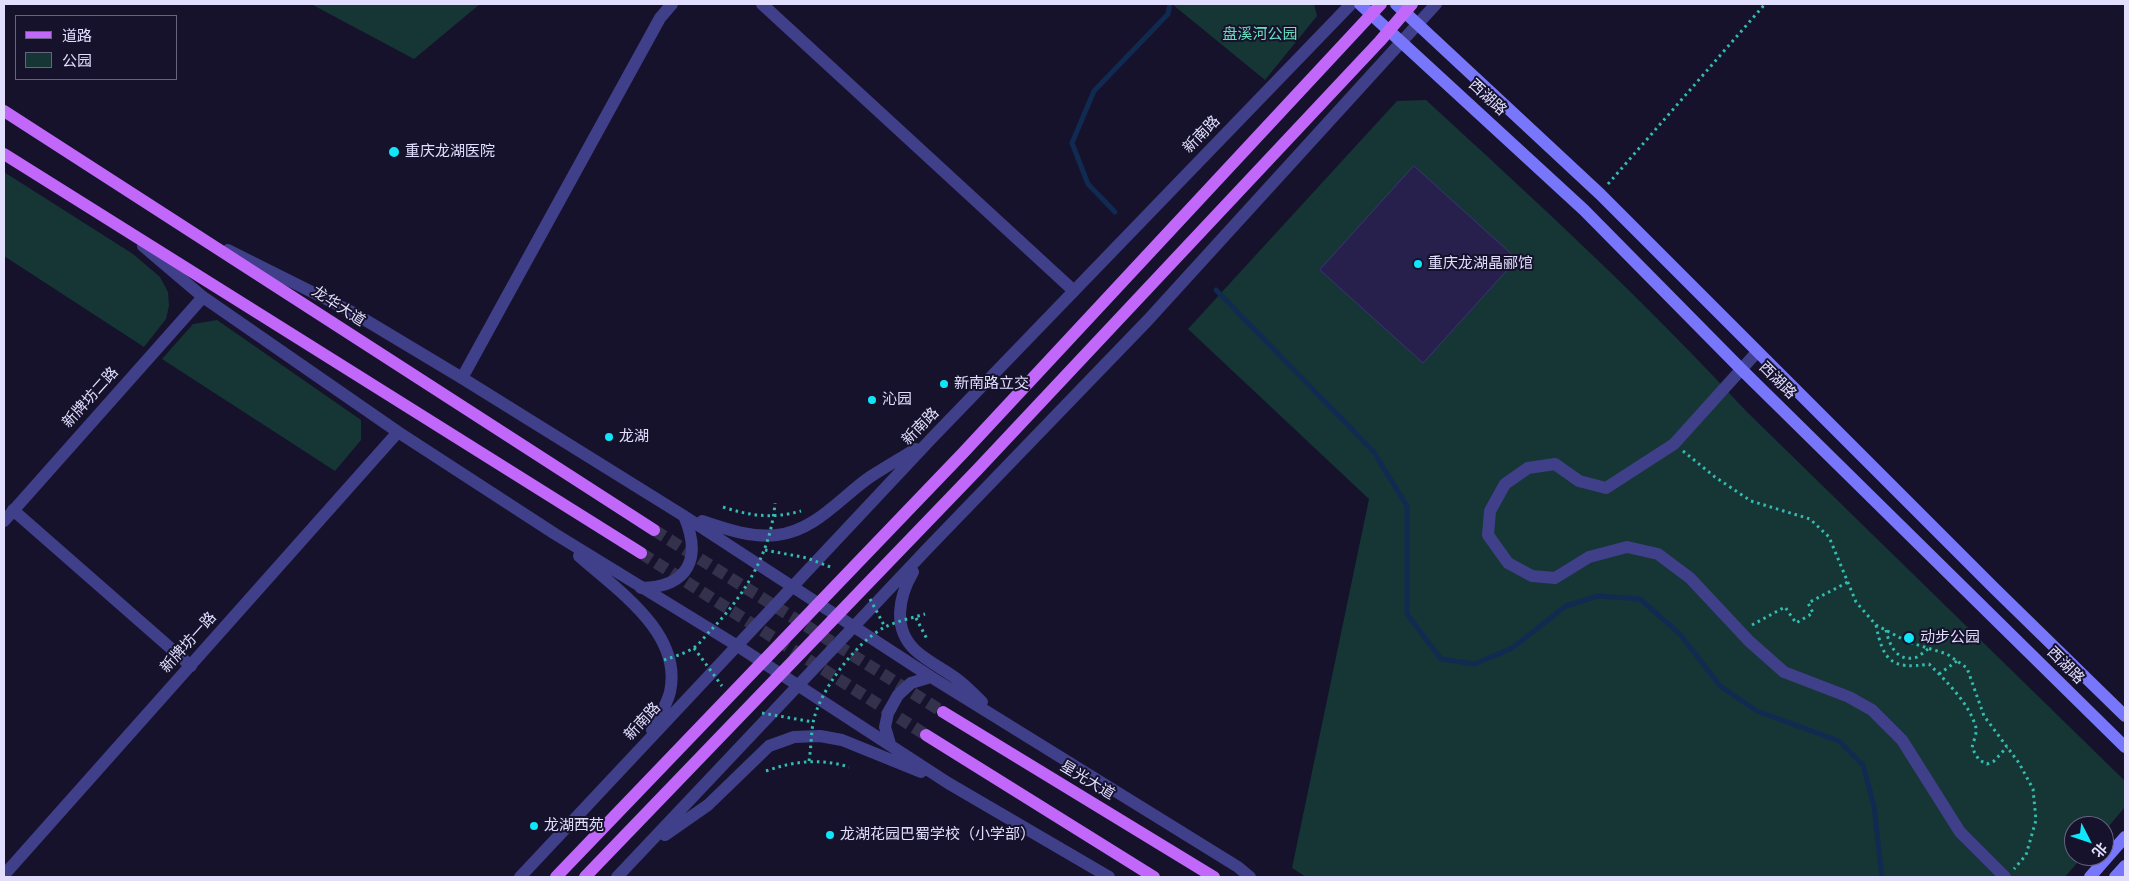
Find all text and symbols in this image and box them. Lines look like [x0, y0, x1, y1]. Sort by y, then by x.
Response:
legend [15, 15, 178, 80]
park label: 盘溪河公园 [1223, 26, 1297, 44]
text: 道路 [62, 27, 92, 45]
text: 公园 [62, 52, 92, 70]
street label: 西湖路 [1464, 76, 1510, 120]
street label: 新南路 [1180, 113, 1224, 157]
place label: 重庆龙湖医院 [405, 143, 495, 161]
marker: 重庆龙湖医院 [387, 145, 401, 159]
place label: 重庆龙湖晶郦馆 [1428, 255, 1533, 273]
marker: 重庆龙湖晶郦馆 [1412, 258, 1424, 270]
street label: 龙华大道 [308, 283, 368, 331]
street label: 西湖路 [1755, 359, 1799, 403]
street label: 新牌坊二路 [59, 364, 123, 432]
place label: 新南路立交 [954, 375, 1029, 393]
marker: 新南路立交 [938, 378, 950, 390]
place label: 沁园 [882, 391, 912, 409]
marker: 沁园 [866, 394, 878, 406]
street label: 新南路 [899, 405, 943, 449]
place label: 龙湖 [619, 428, 649, 446]
marker: 龙湖 [603, 431, 615, 443]
street label: 新牌坊一路 [157, 609, 221, 677]
place label: 动步公园 [1920, 629, 1980, 647]
marker: 动步公园 [1902, 631, 1916, 645]
street label: 西湖路 [2043, 644, 2087, 688]
street label: 新南路 [621, 699, 665, 745]
street label: 星光大道 [1057, 758, 1117, 804]
north arrow [2064, 816, 2114, 866]
place label: 龙湖西苑 [544, 817, 604, 835]
marker: 龙湖西苑 [528, 820, 540, 832]
place label: 龙湖花园巴蜀学校（小学部） [840, 826, 1035, 844]
marker: 龙湖花园巴蜀学校（小学部） [824, 829, 836, 841]
text: 北 [2089, 840, 2110, 861]

